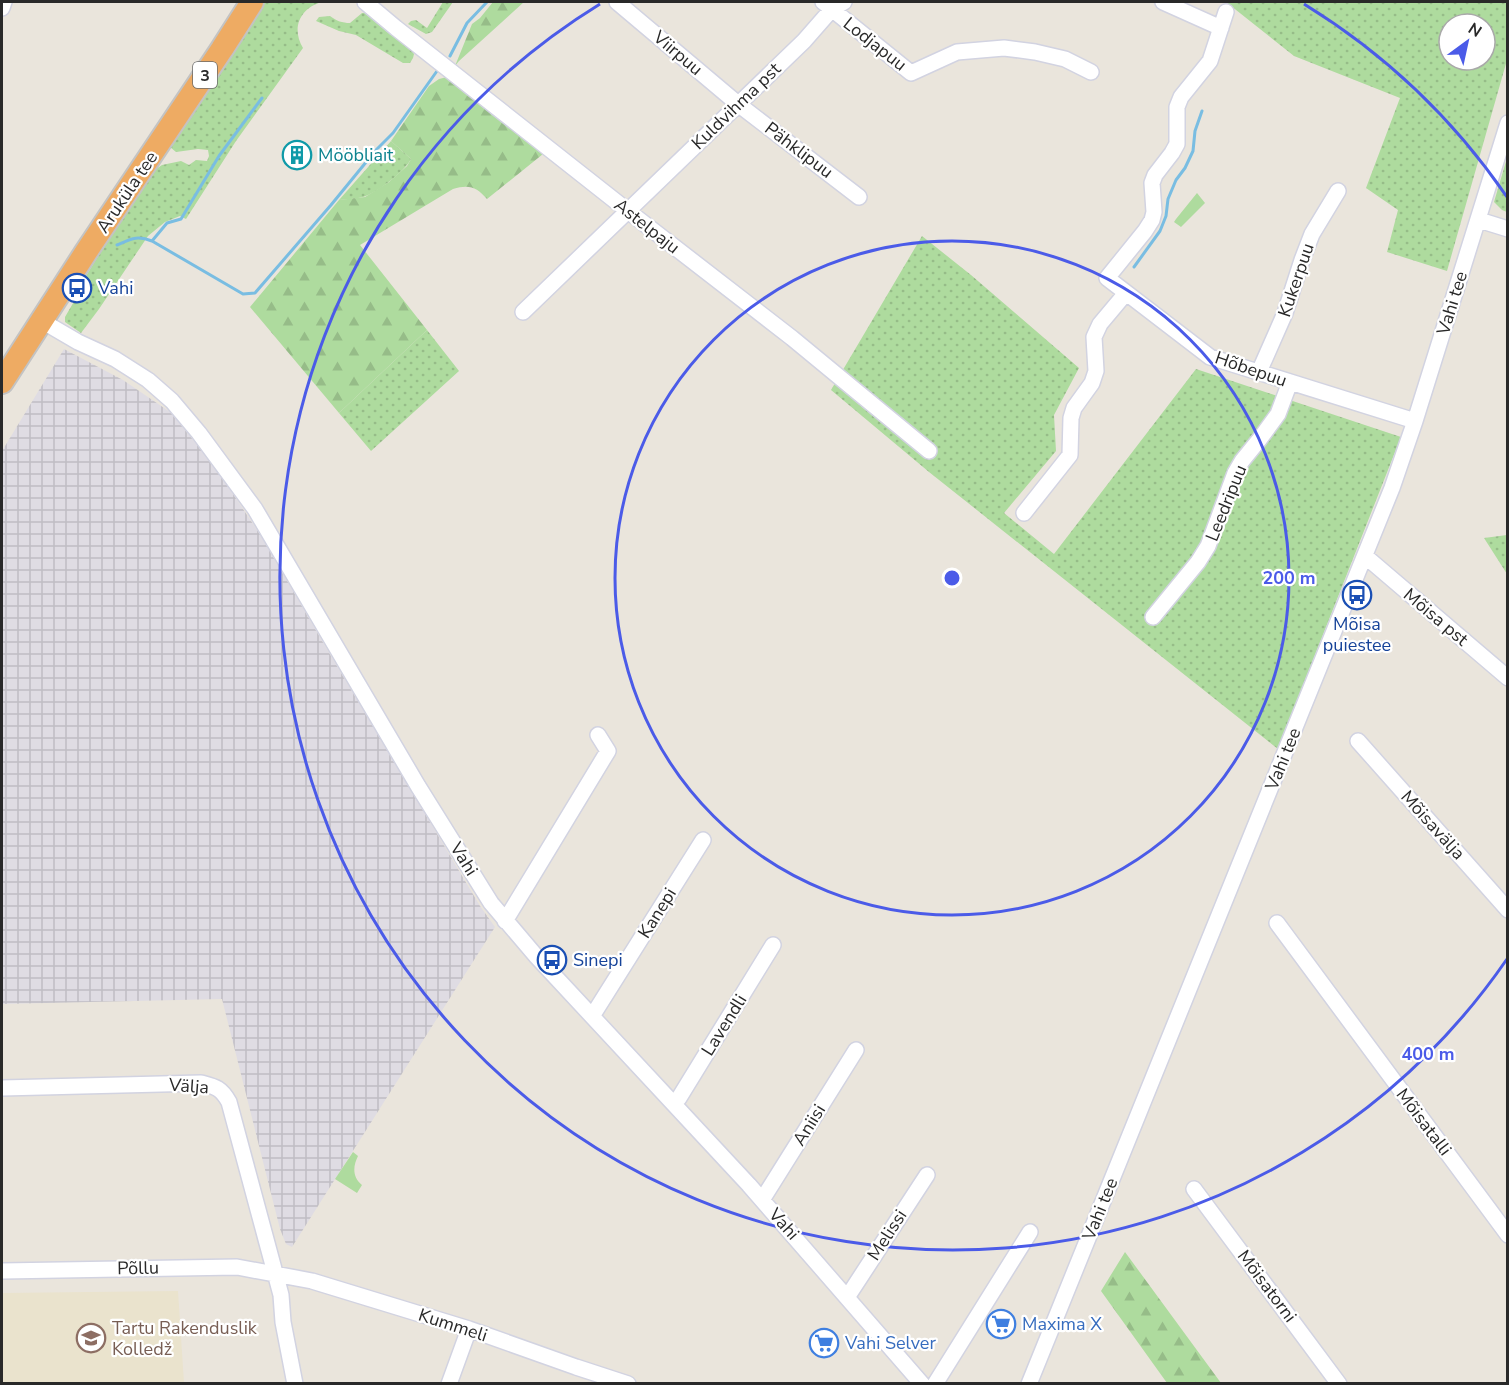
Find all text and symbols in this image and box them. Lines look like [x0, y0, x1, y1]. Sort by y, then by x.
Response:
street label: Lodjapuu [838, 12, 912, 76]
north arrow [1437, 12, 1497, 72]
text: N [1464, 18, 1486, 43]
street label: Viirpuu [647, 25, 708, 81]
street label: Kuldvihma pst [686, 57, 786, 155]
road number: 3 [193, 62, 217, 88]
street label: Pähklipuu [760, 116, 838, 184]
building icon: Mööbliait [281, 139, 313, 171]
place label: Mööbliait [318, 143, 394, 167]
street label: Aruküla tee [91, 146, 163, 238]
street label: Astelpaju [609, 193, 685, 259]
street label: Kukerpuu [1272, 240, 1320, 320]
street label: Vahi tee [1431, 268, 1473, 339]
bus stop icon: Vahi [61, 272, 93, 304]
place label: Vahi [97, 276, 133, 300]
street label: Hõbepuu [1212, 346, 1290, 392]
street label: Leedripuu [1200, 461, 1252, 545]
text: 200 m [1262, 566, 1316, 590]
centre of rings [942, 568, 962, 588]
bus stop icon: Mõisa puiestee [1341, 579, 1373, 611]
street label: Mõisa pst [1399, 583, 1474, 652]
place label: Mõisa puiestee [1323, 612, 1391, 657]
street label: Vahi tee [1259, 724, 1306, 795]
street label: Mõisavälja [1395, 785, 1471, 865]
street label: Vahi [444, 837, 484, 880]
street label: Kanepi [632, 883, 682, 943]
bus stop icon: Sinepi [536, 944, 568, 976]
place label: Sinepi [573, 948, 623, 972]
street label: Lavendli [696, 990, 752, 1060]
text: 400 m [1401, 1042, 1455, 1066]
street label: Välja [167, 1073, 210, 1099]
street label: Mõisatalli [1391, 1083, 1457, 1161]
street label: Aniisi [787, 1100, 831, 1150]
street label: Vahi tee [1076, 1174, 1123, 1245]
street label: Vahi [763, 1202, 805, 1245]
street label: Melissi [862, 1205, 912, 1265]
street label: Mõisatorni [1232, 1245, 1302, 1327]
street label: Põllu [117, 1256, 159, 1280]
street label: Kummeli [415, 1303, 491, 1347]
supermarket icon: Maxima X [985, 1308, 1017, 1340]
place label: Maxima X [1022, 1312, 1102, 1336]
place label: Tartu Rakenduslik Kolledž [112, 1316, 258, 1361]
school or university icon: Tartu Rakenduslik Kolledž [75, 1322, 107, 1354]
supermarket icon: Vahi Selver [808, 1327, 840, 1359]
place label: Vahi Selver [844, 1331, 936, 1355]

